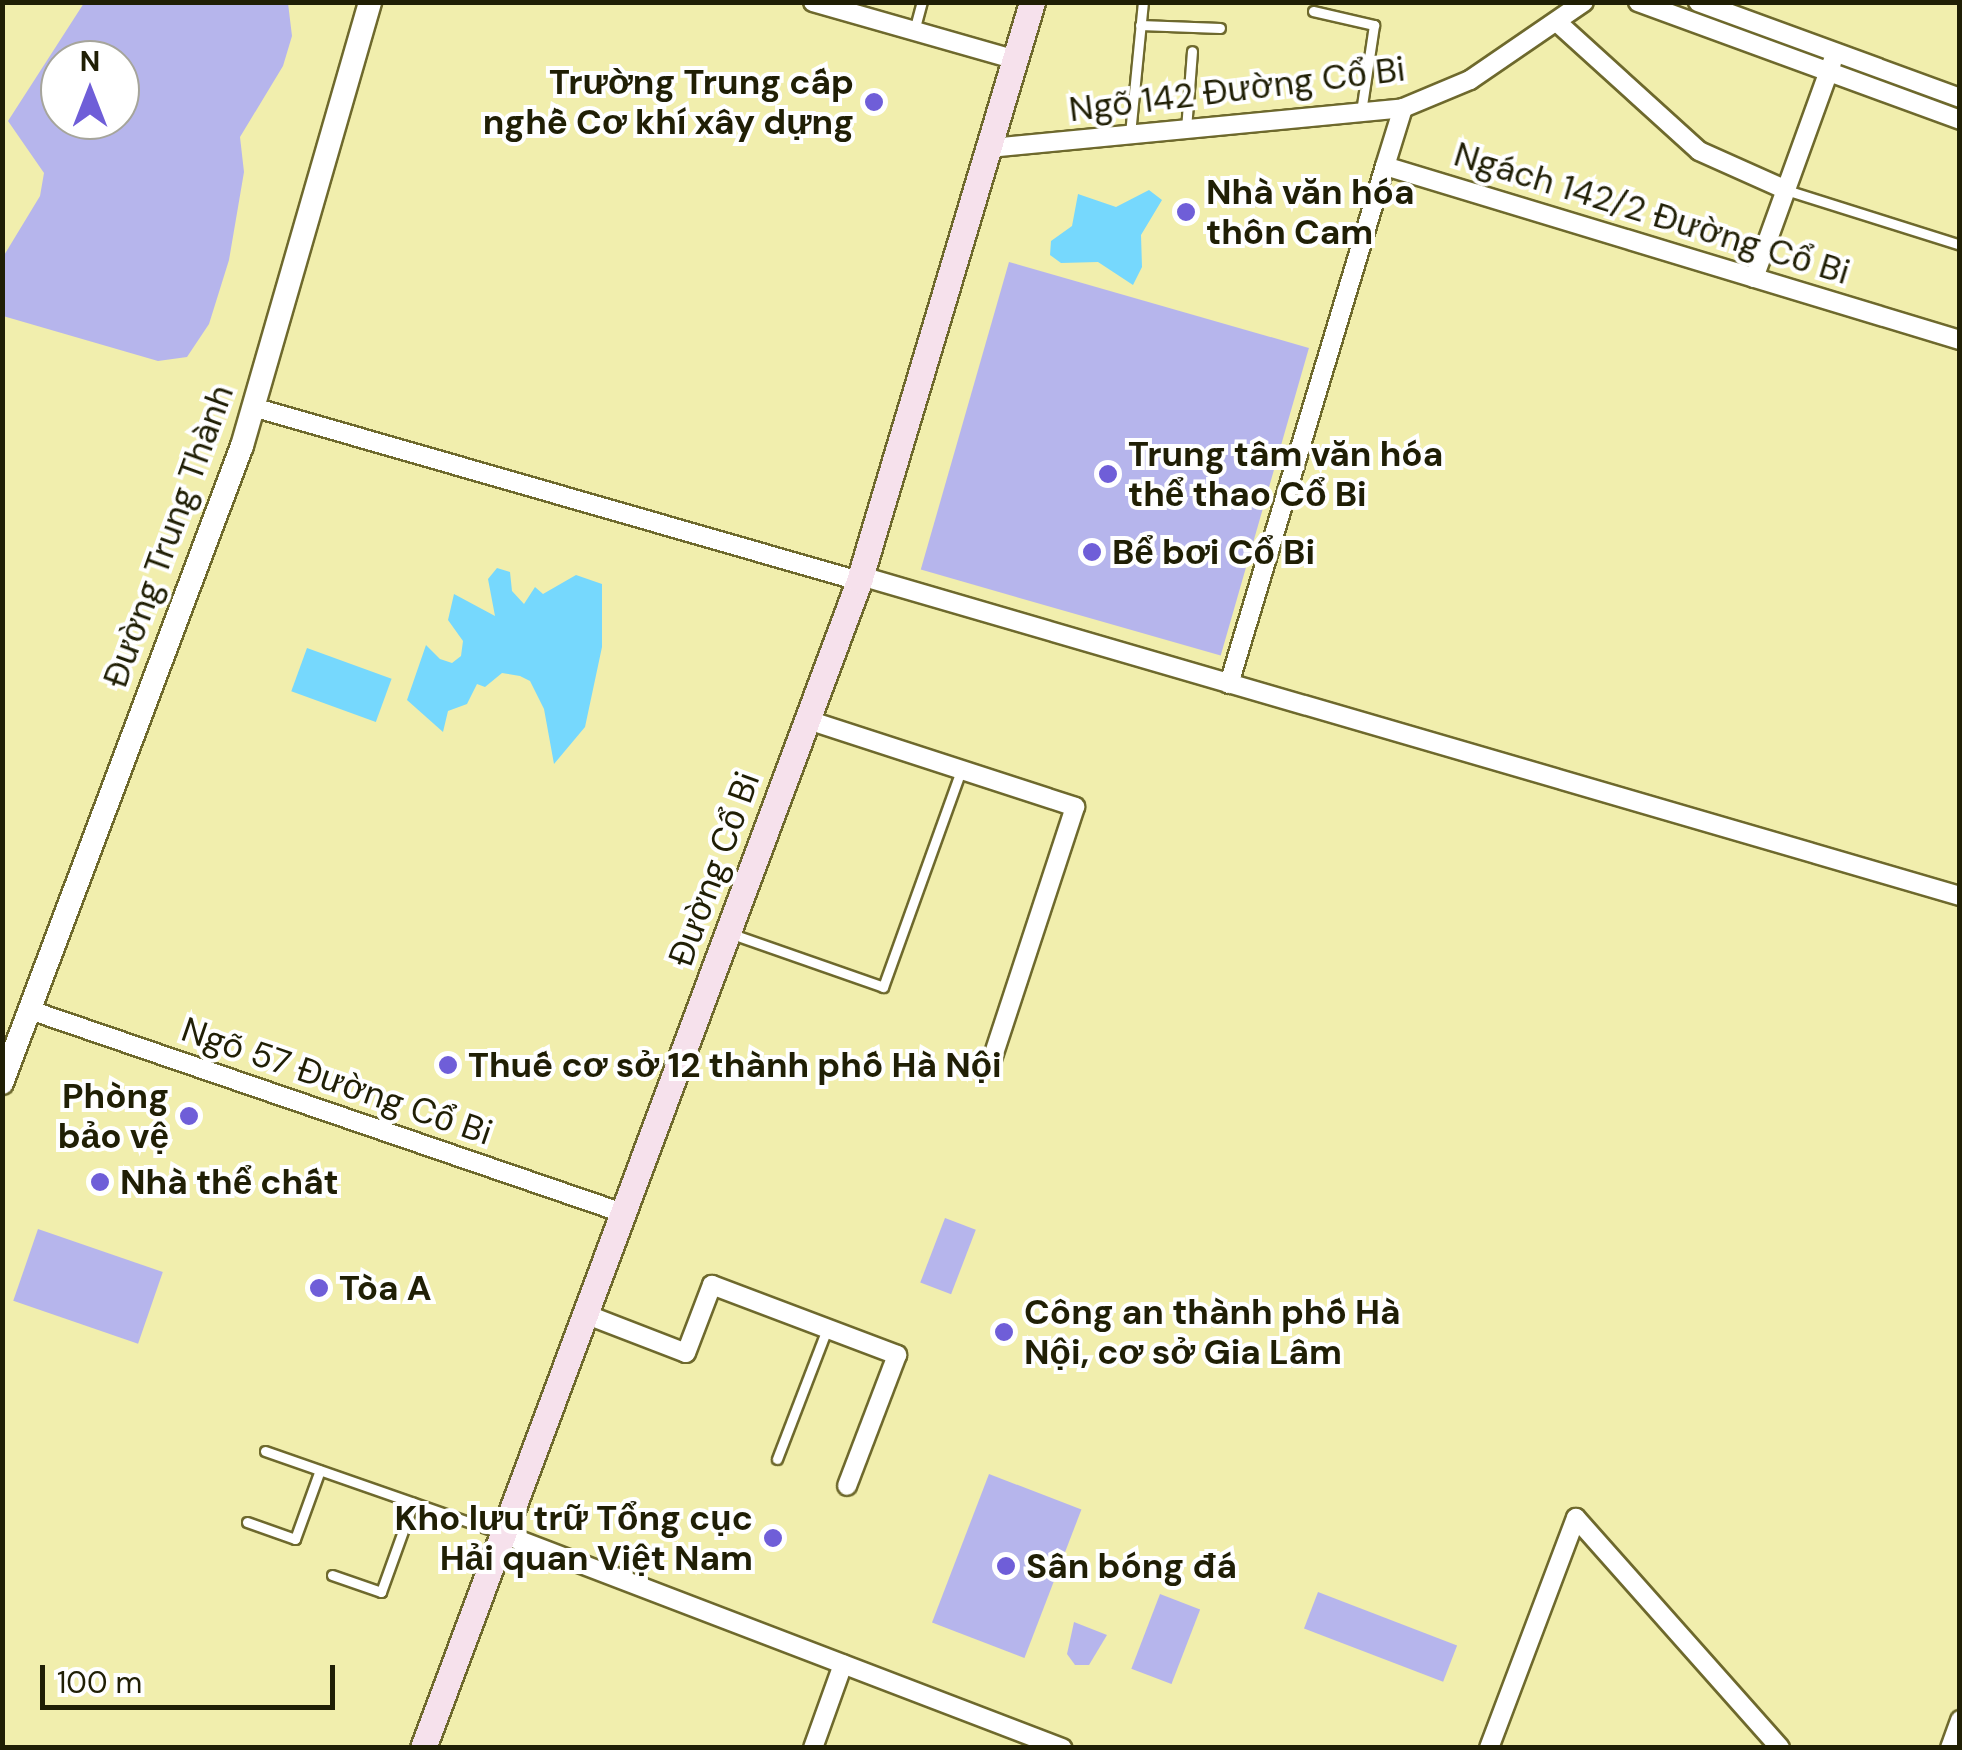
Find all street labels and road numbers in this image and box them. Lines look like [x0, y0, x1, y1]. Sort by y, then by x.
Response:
street label: Ngõ 142 Đường Cổ Bi [1067, 48, 1407, 130]
street label: Ngách 142/2 Đường Cổ Bi [1449, 133, 1855, 293]
street label: Đường Trung Thành [94, 379, 242, 693]
street label: Đường Cổ Bi [659, 766, 769, 972]
street label: Ngõ 57 Đường Cổ Bi [176, 1008, 498, 1154]

